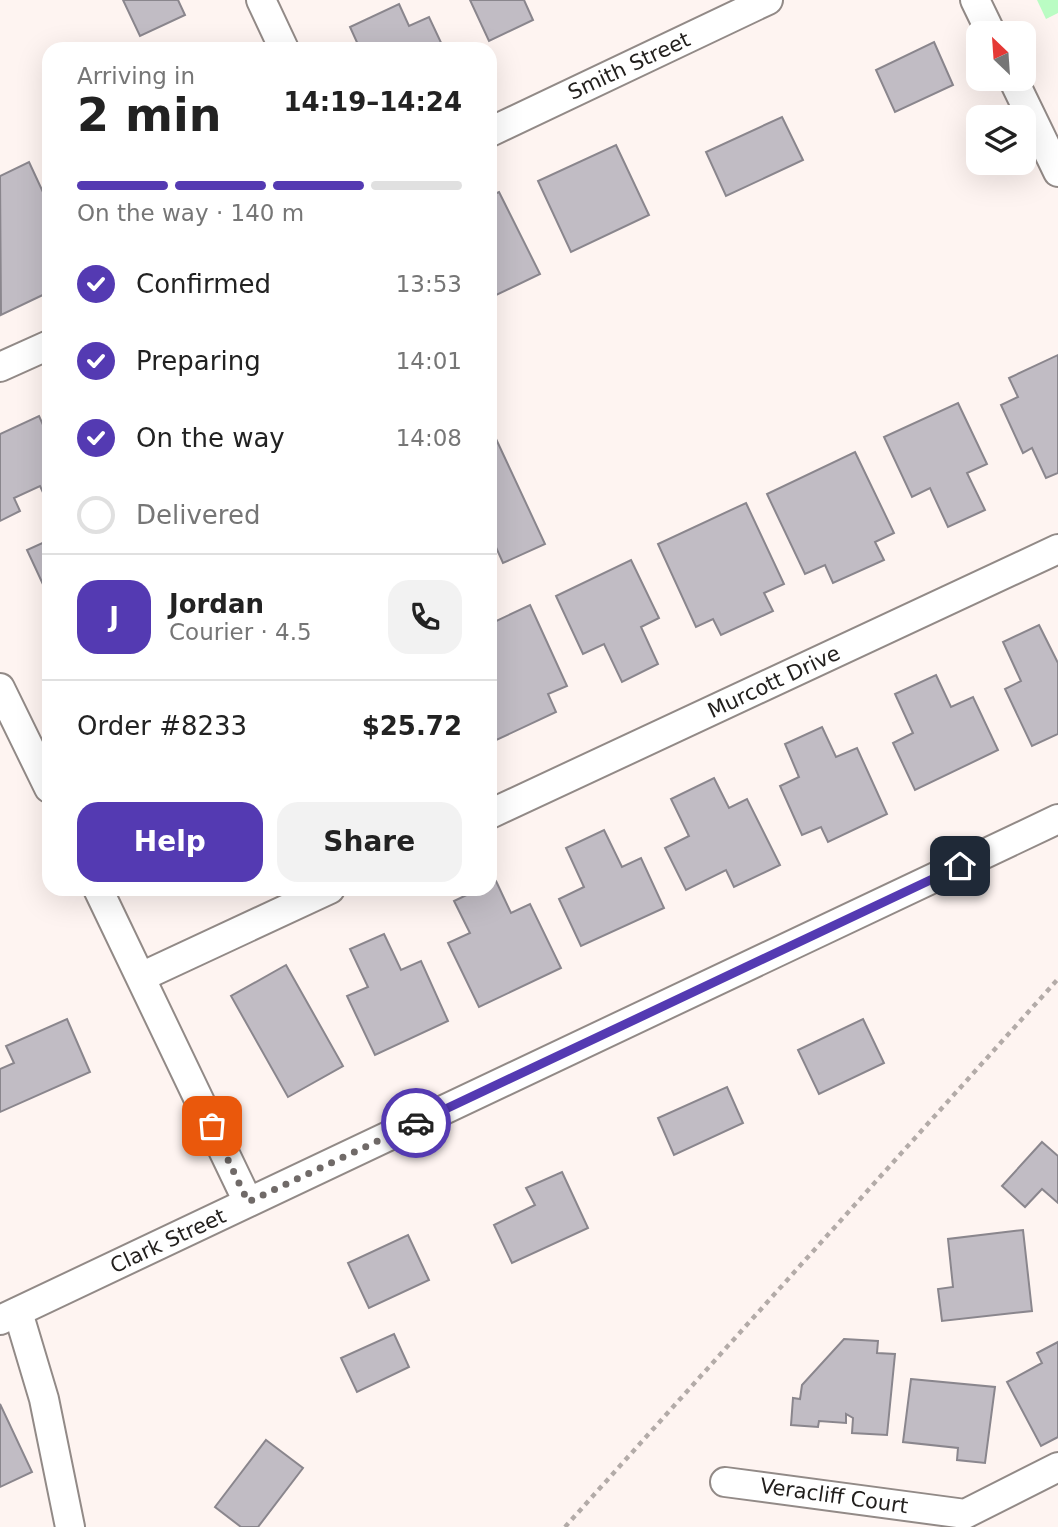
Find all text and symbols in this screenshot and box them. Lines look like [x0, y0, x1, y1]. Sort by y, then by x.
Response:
north arrow [966, 21, 1036, 91]
map controls [966, 21, 1036, 175]
street label: Smith Street [564, 27, 694, 105]
text: Arriving in [77, 63, 195, 89]
text: 14:19–14:24 [283, 87, 462, 117]
text: 2 min [77, 88, 221, 142]
button: layers [966, 105, 1036, 175]
text: On the way · 140 m [77, 200, 304, 226]
icon: check [77, 265, 115, 303]
text: Confirmed [136, 269, 271, 299]
text: 13:53 [396, 271, 462, 297]
icon: check [77, 342, 115, 380]
text: Preparing [136, 346, 261, 376]
text: 14:01 [396, 348, 462, 374]
icon: check [77, 419, 115, 457]
text: On the way [136, 423, 285, 453]
text: 14:08 [396, 425, 462, 451]
text: Delivered [136, 500, 260, 530]
button: phone [388, 580, 462, 654]
text: Jordan [169, 589, 264, 619]
text: J [109, 602, 119, 632]
text: Courier · 4.5 [169, 619, 312, 645]
street label: Murcott Drive [704, 641, 844, 723]
text: Order #8233 [77, 711, 247, 741]
text: $25.72 [362, 711, 462, 741]
button: Help [77, 802, 263, 882]
button: Share [277, 802, 462, 882]
pin [930, 836, 990, 896]
icon: home [941, 847, 979, 885]
courier [381, 1088, 451, 1158]
pin [182, 1096, 242, 1156]
icon: car [397, 1104, 435, 1142]
icon: bag [193, 1107, 231, 1145]
street label: Clark Street [106, 1204, 230, 1278]
street label: Veracliff Court [758, 1474, 910, 1518]

